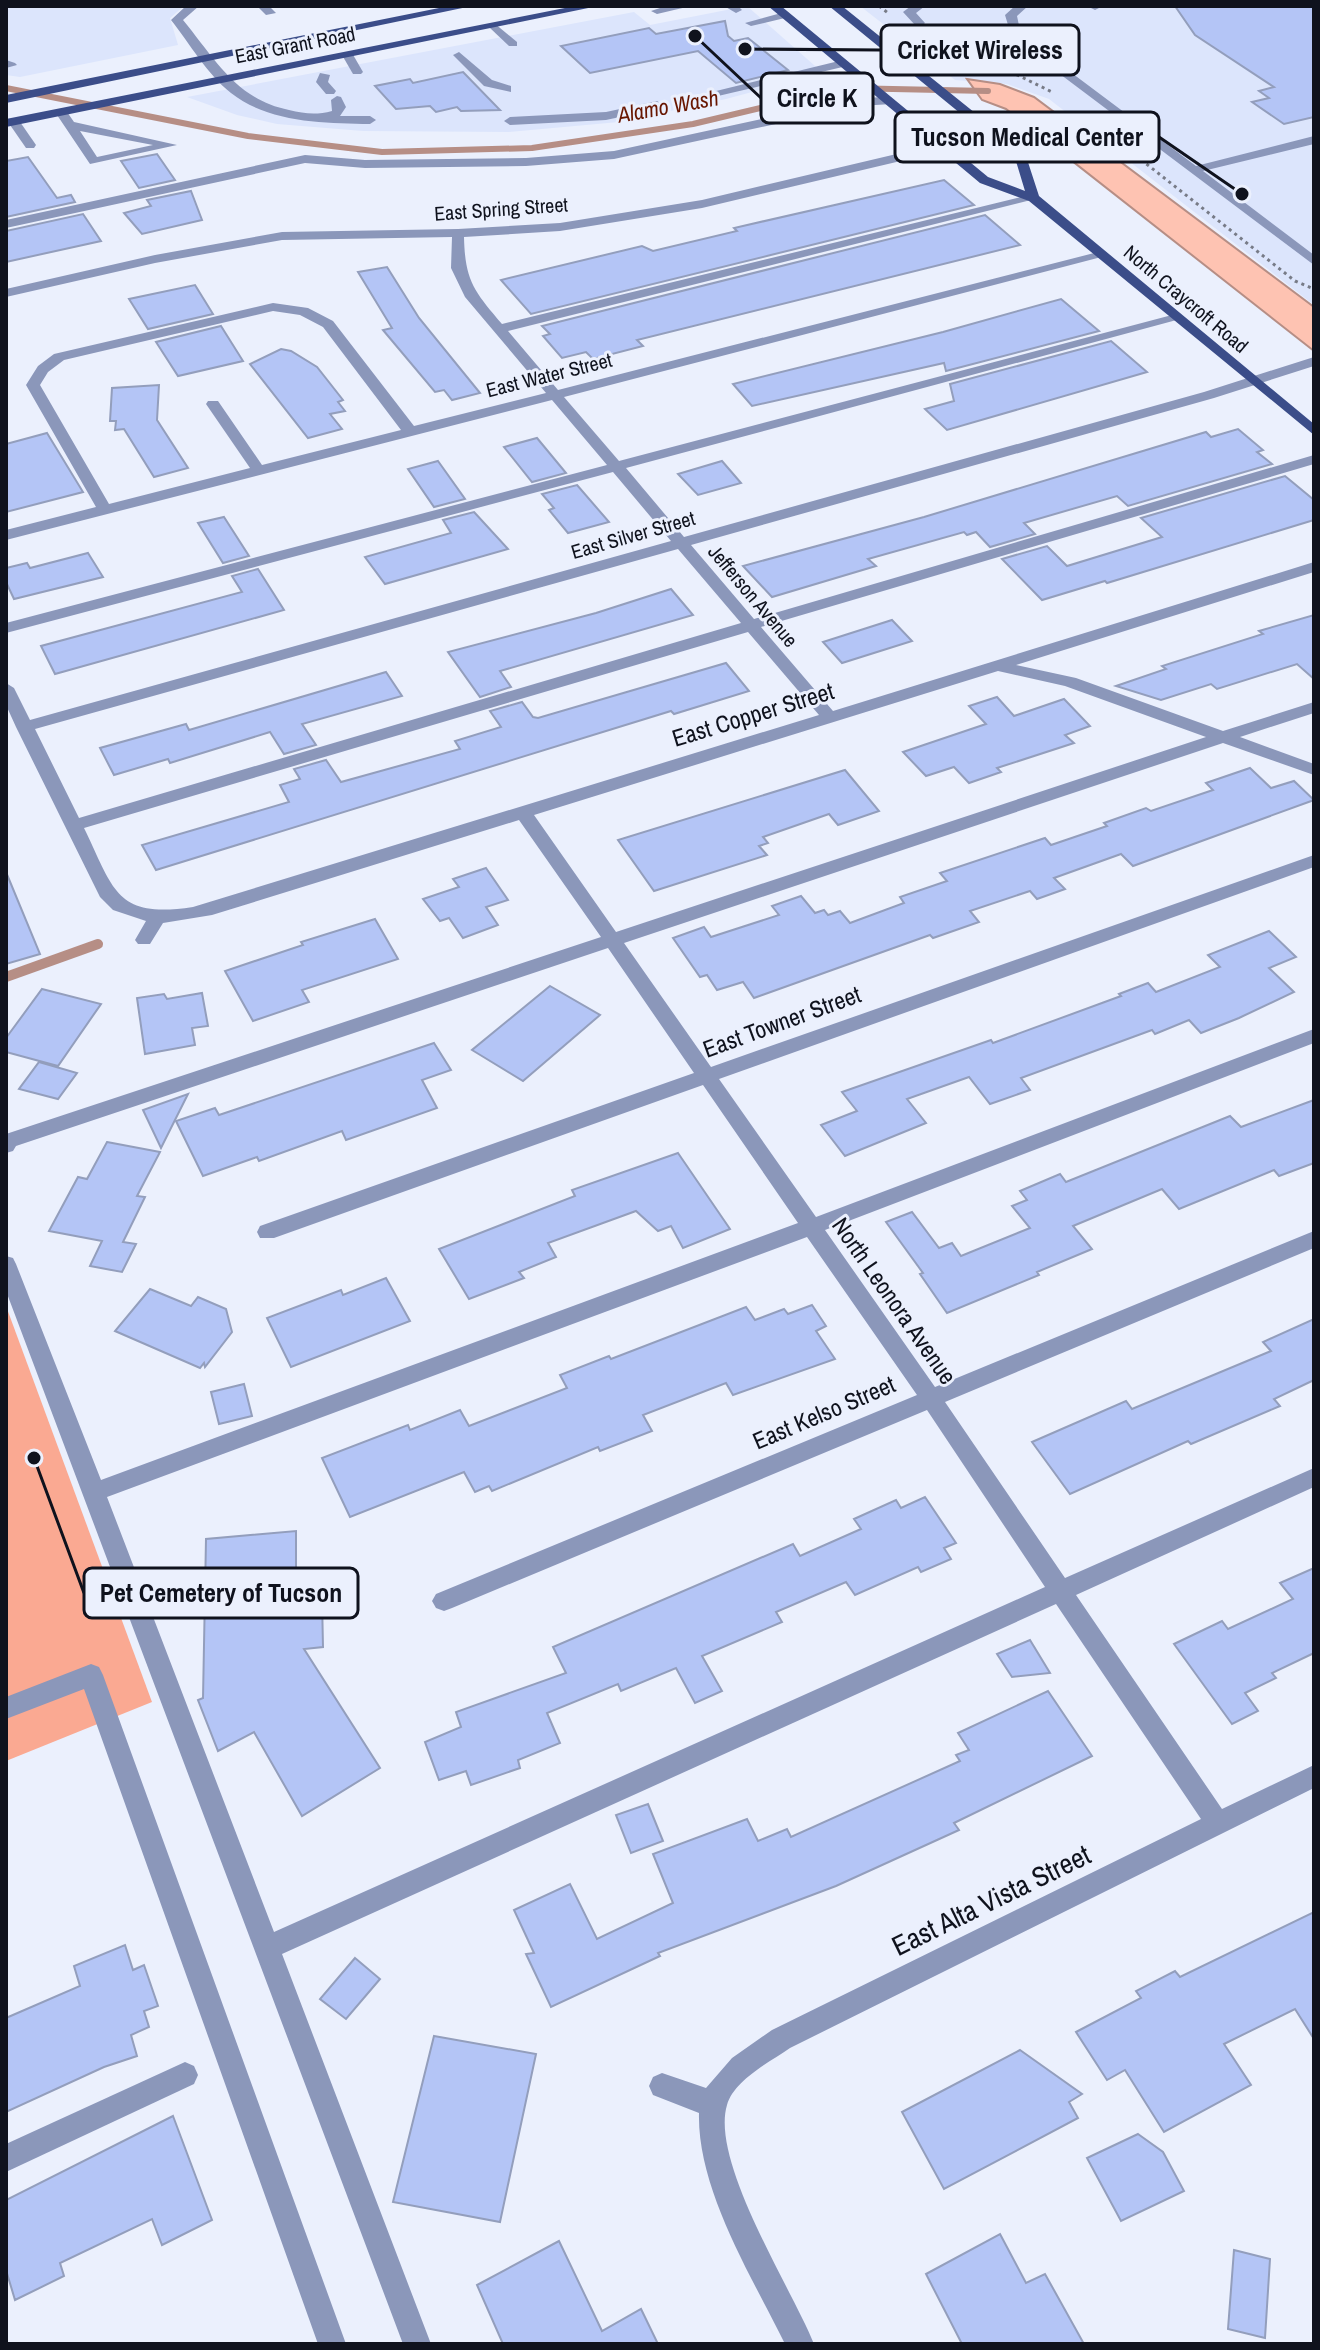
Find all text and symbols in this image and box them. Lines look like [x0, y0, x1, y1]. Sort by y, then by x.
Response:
street label: East Grant Road [232, 20, 357, 69]
callout: Cricket Wireless [881, 25, 1079, 75]
text: Cricket Wireless [897, 32, 1063, 67]
callout: Circle K [761, 73, 873, 123]
text: Circle K [777, 80, 858, 115]
water label: Alamo Wash [614, 82, 721, 130]
callout: Tucson Medical Center [895, 112, 1159, 162]
text: Tucson Medical Center [911, 119, 1144, 154]
street label: East Spring Street [433, 190, 569, 227]
street label: North Craycroft Road [1118, 238, 1254, 359]
street label: East Water Street [483, 346, 615, 403]
street label: East Silver Street [568, 504, 698, 565]
street label: Jefferson Avenue [702, 539, 804, 653]
street label: East Copper Street [668, 674, 838, 754]
street label: East Towner Street [698, 977, 866, 1064]
street label: North Leonora Avenue [825, 1211, 964, 1390]
street label: East Kelso Street [747, 1367, 900, 1457]
callout: Pet Cemetery of Tucson [84, 1568, 358, 1618]
text: Pet Cemetery of Tucson [100, 1575, 342, 1610]
street label: East Alta Vista Street [885, 1835, 1097, 1965]

